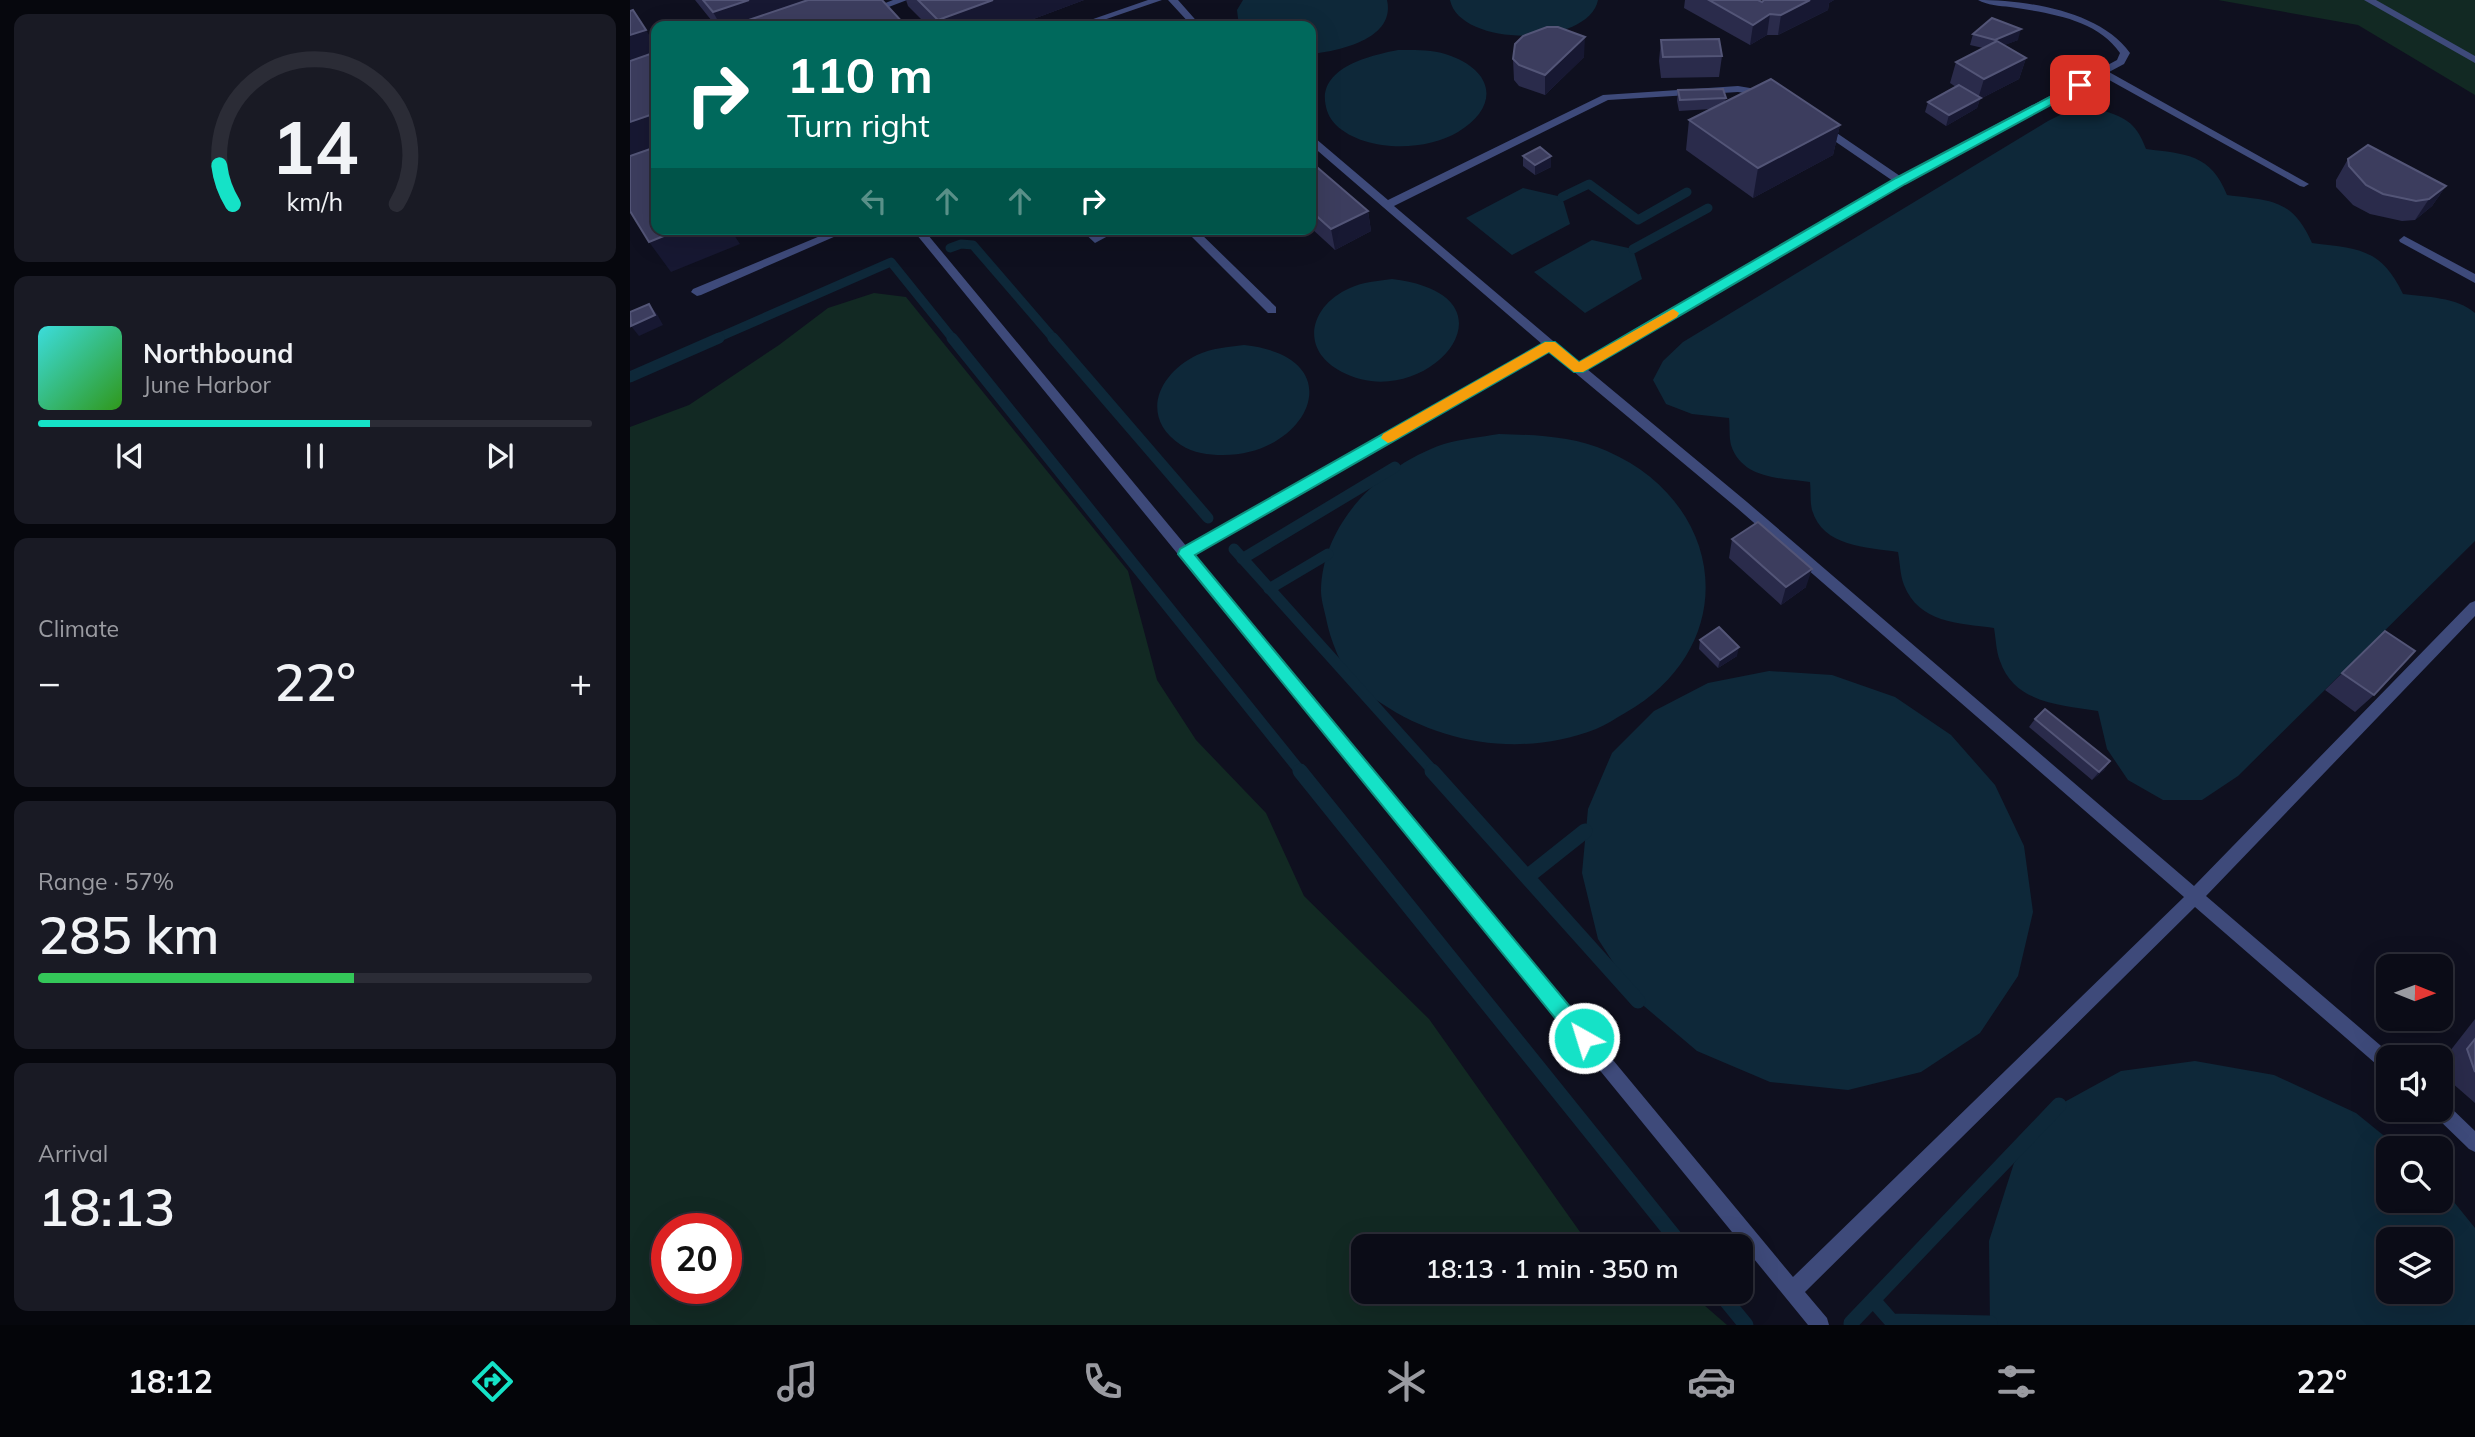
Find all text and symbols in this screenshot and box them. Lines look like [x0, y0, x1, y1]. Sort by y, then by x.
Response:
text: 110 m [787, 44, 933, 105]
icon: right [672, 49, 763, 140]
pin [2050, 55, 2110, 115]
icon: arrive [2061, 66, 2099, 104]
text: 14 [271, 101, 359, 192]
text: Turn right [787, 105, 930, 145]
icon: left [855, 182, 893, 220]
icon: ahead [928, 182, 966, 220]
icon: ahead [1001, 182, 1039, 220]
icon: right [1074, 182, 1112, 220]
text: km/h [287, 186, 343, 217]
text: Northbound [143, 337, 293, 370]
text: June Harbor [143, 370, 271, 399]
icon: previous [111, 437, 149, 475]
icon: pause [296, 437, 334, 475]
icon: next [481, 437, 519, 475]
text: Climate [38, 614, 119, 643]
text: 22° [274, 649, 356, 714]
text: − [38, 658, 61, 706]
text: + [569, 658, 592, 706]
text: Range · 57% [38, 867, 174, 896]
text: 285 km [38, 902, 219, 967]
north arrow [2376, 954, 2454, 1031]
map controls [2376, 954, 2453, 1304]
position arrow [1547, 1001, 1621, 1075]
button: sound [2376, 1045, 2453, 1122]
button: search [2376, 1136, 2453, 1213]
text: Arrival [38, 1139, 108, 1168]
text: 18:13 [38, 1174, 175, 1239]
speed limit sign: 20 [651, 1213, 742, 1304]
button: layers [2376, 1227, 2453, 1304]
text: 18:13 · 1 min · 350 m [1425, 1252, 1679, 1285]
icon: directions [468, 1357, 517, 1406]
icon: music [773, 1357, 822, 1406]
icon: phone [1078, 1357, 1127, 1406]
icon: climate [1382, 1357, 1431, 1406]
icon: car [1687, 1357, 1736, 1406]
icon: filters [1992, 1357, 2041, 1406]
text: 18:12 [128, 1361, 213, 1401]
text: 22° [2297, 1361, 2347, 1401]

